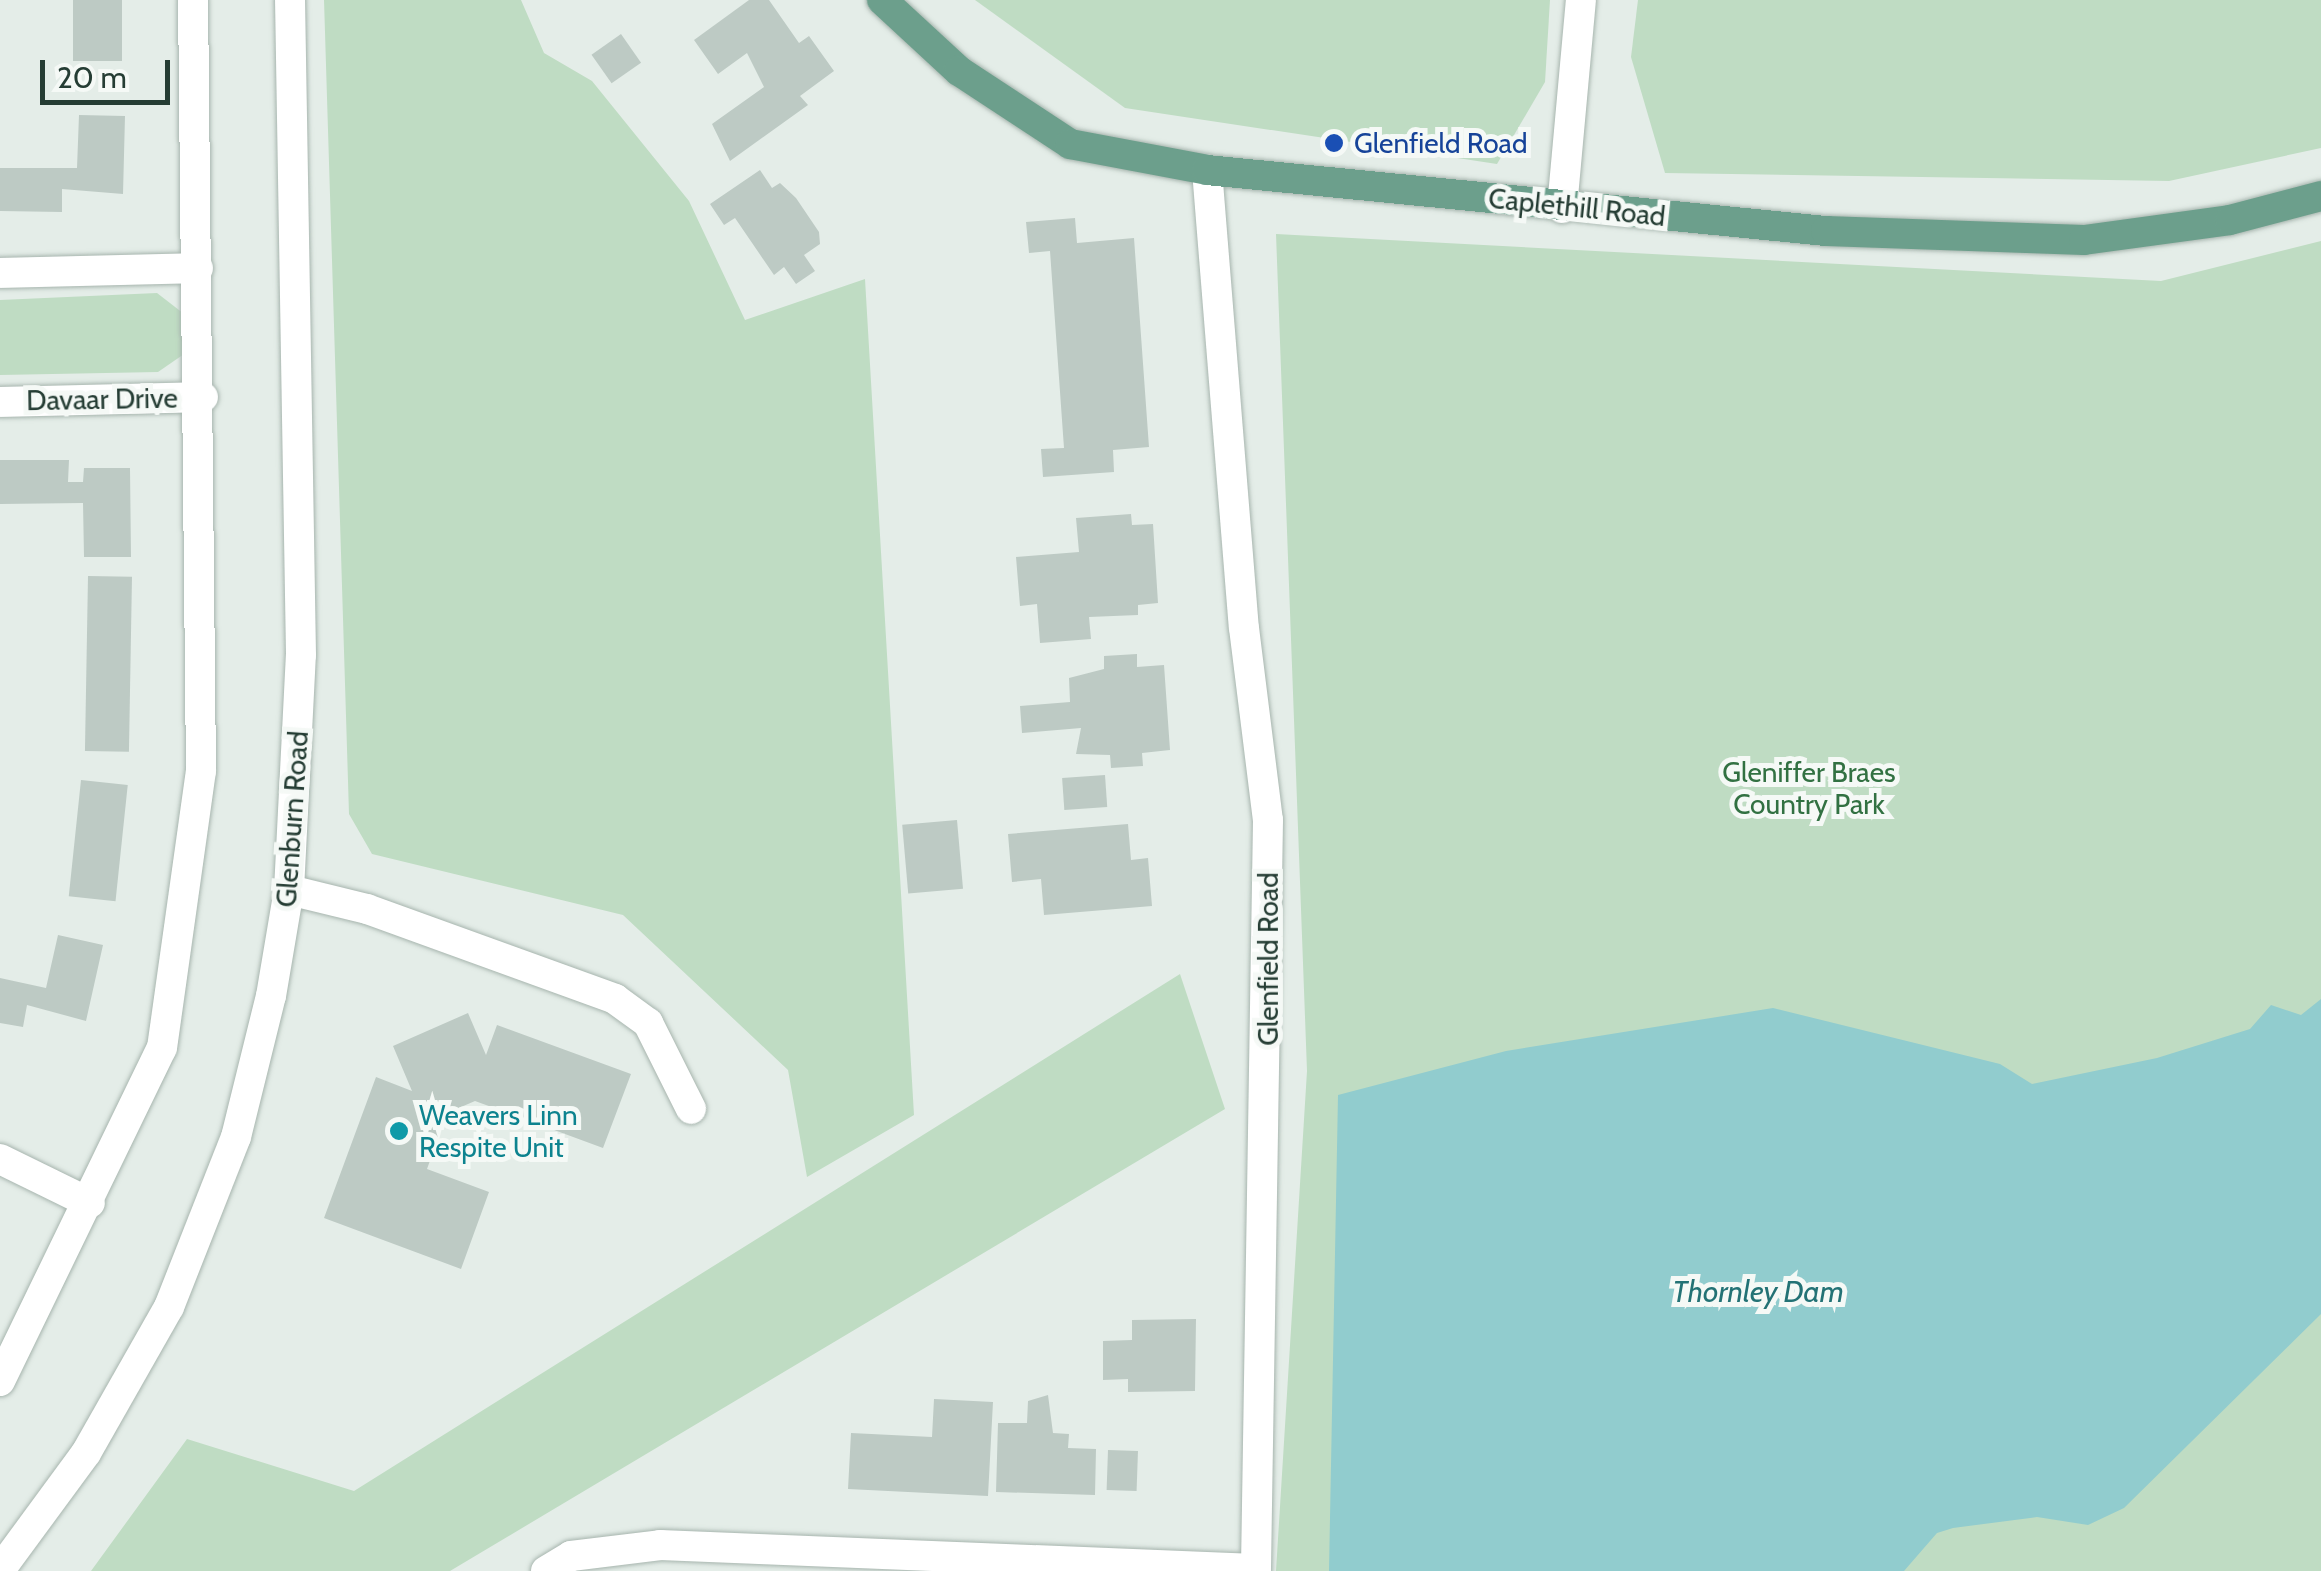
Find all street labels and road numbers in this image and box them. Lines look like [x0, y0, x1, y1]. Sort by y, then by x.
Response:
street label: Caplethill Road [1487, 181, 1667, 233]
street label: Davaar Drive [26, 381, 178, 417]
street label: Glenburn Road [269, 730, 315, 908]
street label: Glenfield Road [1251, 872, 1285, 1046]

